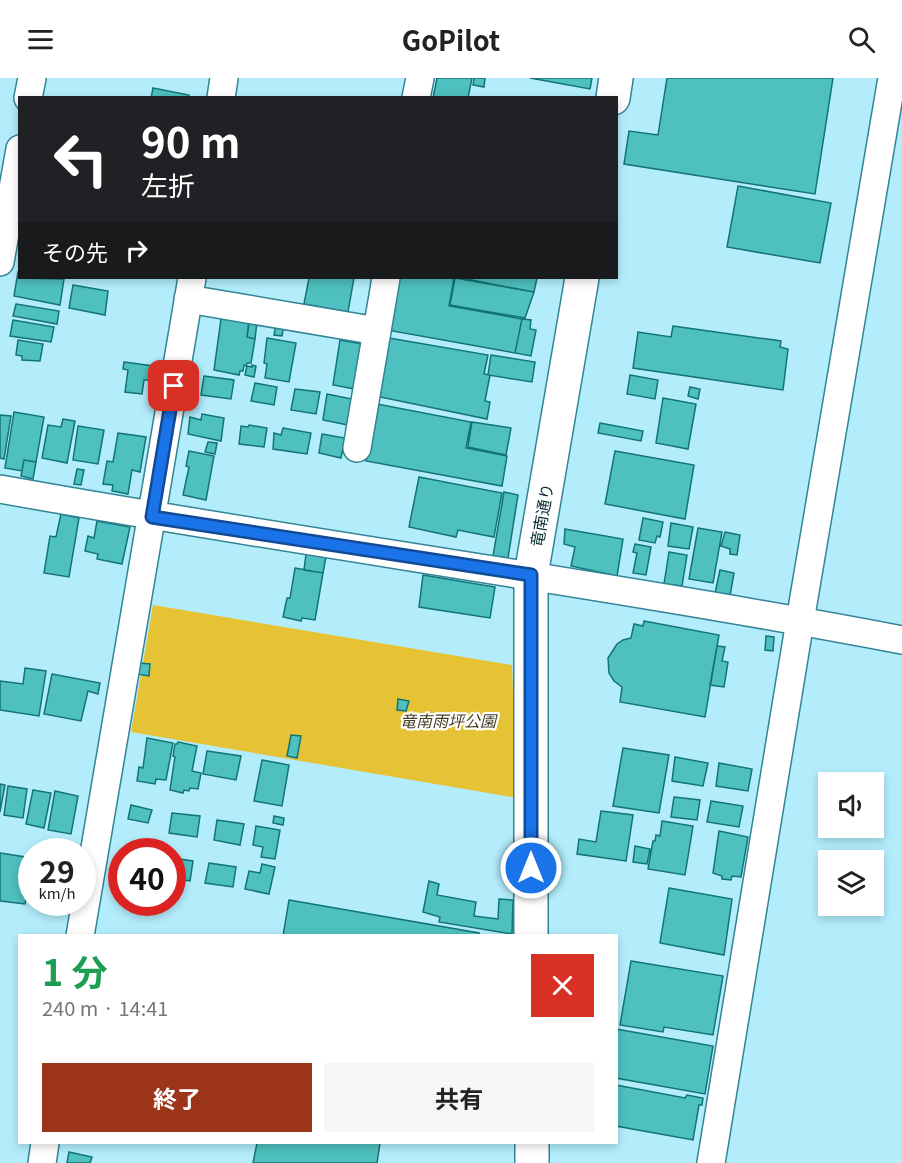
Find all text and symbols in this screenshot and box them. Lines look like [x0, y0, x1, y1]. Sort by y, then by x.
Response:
text: GoPilot [402, 20, 500, 59]
icon: menu [24, 23, 57, 56]
icon: search [845, 23, 878, 56]
text: 90 m [141, 109, 241, 170]
icon: left [42, 120, 120, 198]
text: 左折 [141, 165, 195, 204]
icon: right [120, 234, 153, 267]
text: その先 [42, 235, 108, 267]
pin [148, 360, 199, 411]
icon: arrive [157, 369, 190, 402]
street label: 竜南通り [524, 481, 558, 549]
park label: 竜南雨坪公園 [400, 708, 498, 732]
map controls [818, 772, 884, 916]
button: sound [818, 772, 884, 838]
position arrow [499, 836, 563, 900]
speed limit sign: 40 [108, 838, 186, 916]
text: 29 [39, 848, 75, 892]
button: layers [818, 850, 884, 916]
text: km/h [38, 882, 76, 903]
text: 1 分 [42, 944, 107, 996]
button: close [531, 954, 594, 1017]
text: 240 m · 14:41 [42, 993, 168, 1022]
button: 終了 [42, 1063, 312, 1132]
button: 共有 [324, 1063, 594, 1132]

